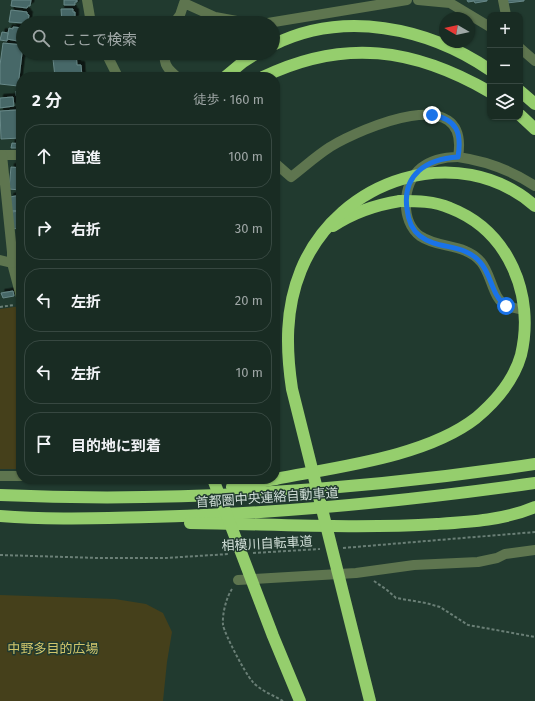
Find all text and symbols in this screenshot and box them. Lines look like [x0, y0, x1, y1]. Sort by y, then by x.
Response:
north arrow [439, 12, 475, 48]
map controls [487, 12, 523, 120]
button: + [487, 12, 523, 48]
search box [16, 16, 280, 60]
icon: search [30, 27, 52, 49]
text: ここで検索 [62, 31, 137, 49]
button: − [487, 48, 523, 84]
button: layers [487, 84, 523, 120]
text: 2 分 [32, 90, 62, 111]
text: 徒歩 · 160 m [194, 92, 264, 107]
route end [423, 106, 441, 124]
icon: ahead [33, 145, 55, 167]
text: 直進 [71, 149, 101, 167]
text: 100 m [228, 149, 263, 164]
icon: right [33, 217, 55, 239]
text: 右折 [71, 221, 101, 239]
text: 30 m [235, 221, 263, 236]
icon: left [33, 289, 55, 311]
text: 左折 [71, 293, 101, 311]
text: 20 m [235, 293, 263, 308]
route start [497, 297, 515, 315]
icon: left [33, 361, 55, 383]
text: 左折 [71, 365, 101, 383]
text: 10 m [236, 365, 263, 380]
icon: arrive [33, 433, 55, 455]
text: 目的地に到着 [71, 437, 161, 455]
street label: 首都圏中央連絡自動車道 [195, 485, 339, 510]
street label: 相模川自転車道 [221, 534, 313, 553]
park label: 中野多目的広場 [7, 641, 99, 656]

